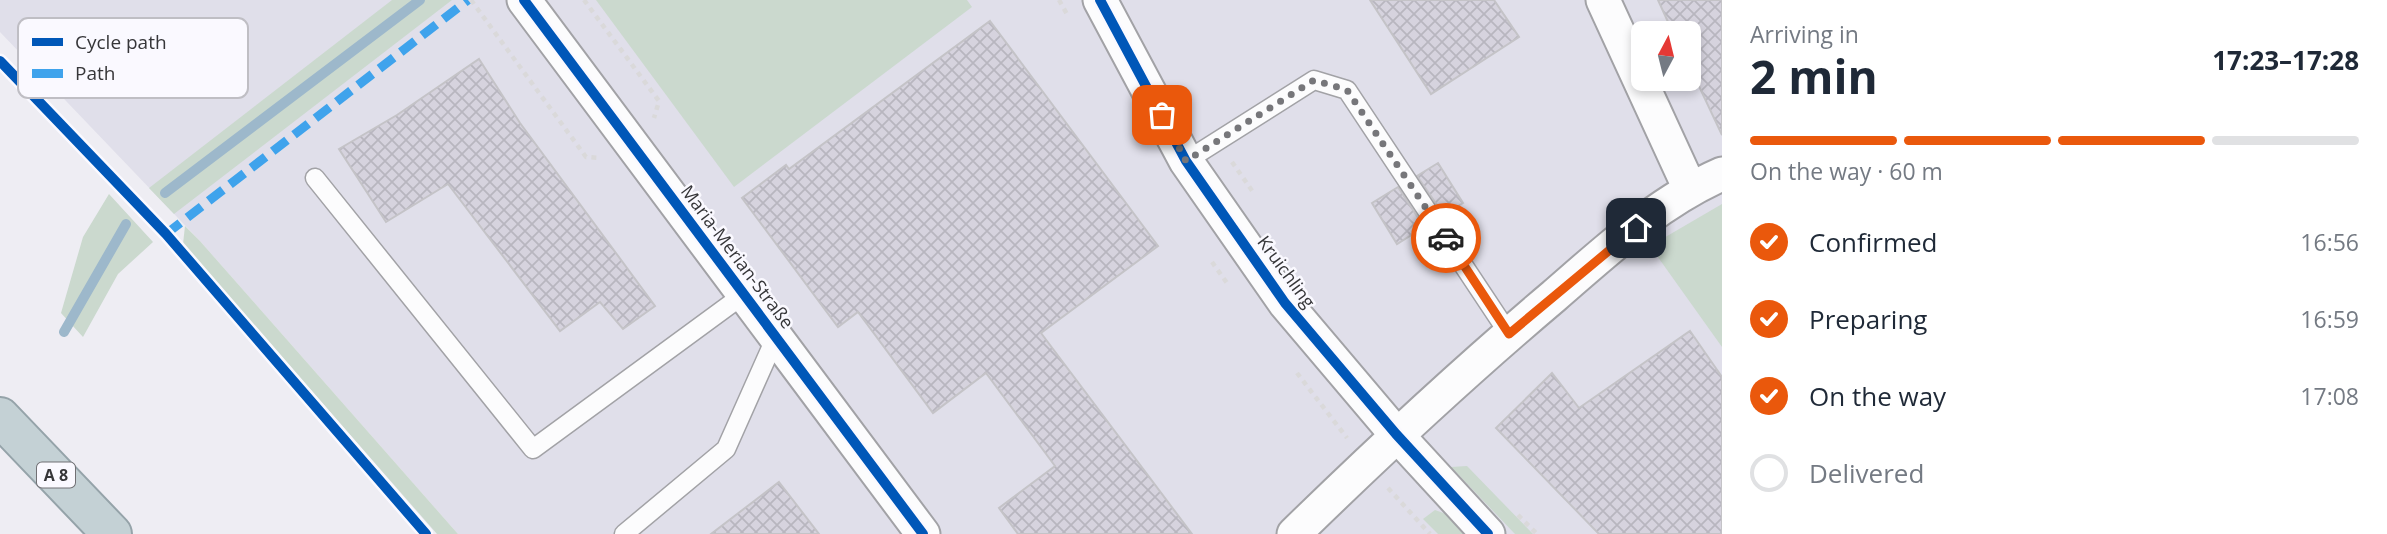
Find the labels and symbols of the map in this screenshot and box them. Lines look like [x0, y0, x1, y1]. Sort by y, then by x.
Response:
legend [18, 18, 248, 98]
north arrow [1631, 21, 1701, 91]
text: Cycle path [75, 29, 167, 55]
text: Path [75, 60, 115, 86]
pin [1132, 85, 1192, 145]
street label: Maria-Merian-Straße [676, 180, 800, 333]
pin [1606, 198, 1666, 258]
courier [1411, 203, 1481, 273]
street label: Kruichling [1253, 231, 1321, 312]
road number: A 8 [37, 462, 75, 488]

